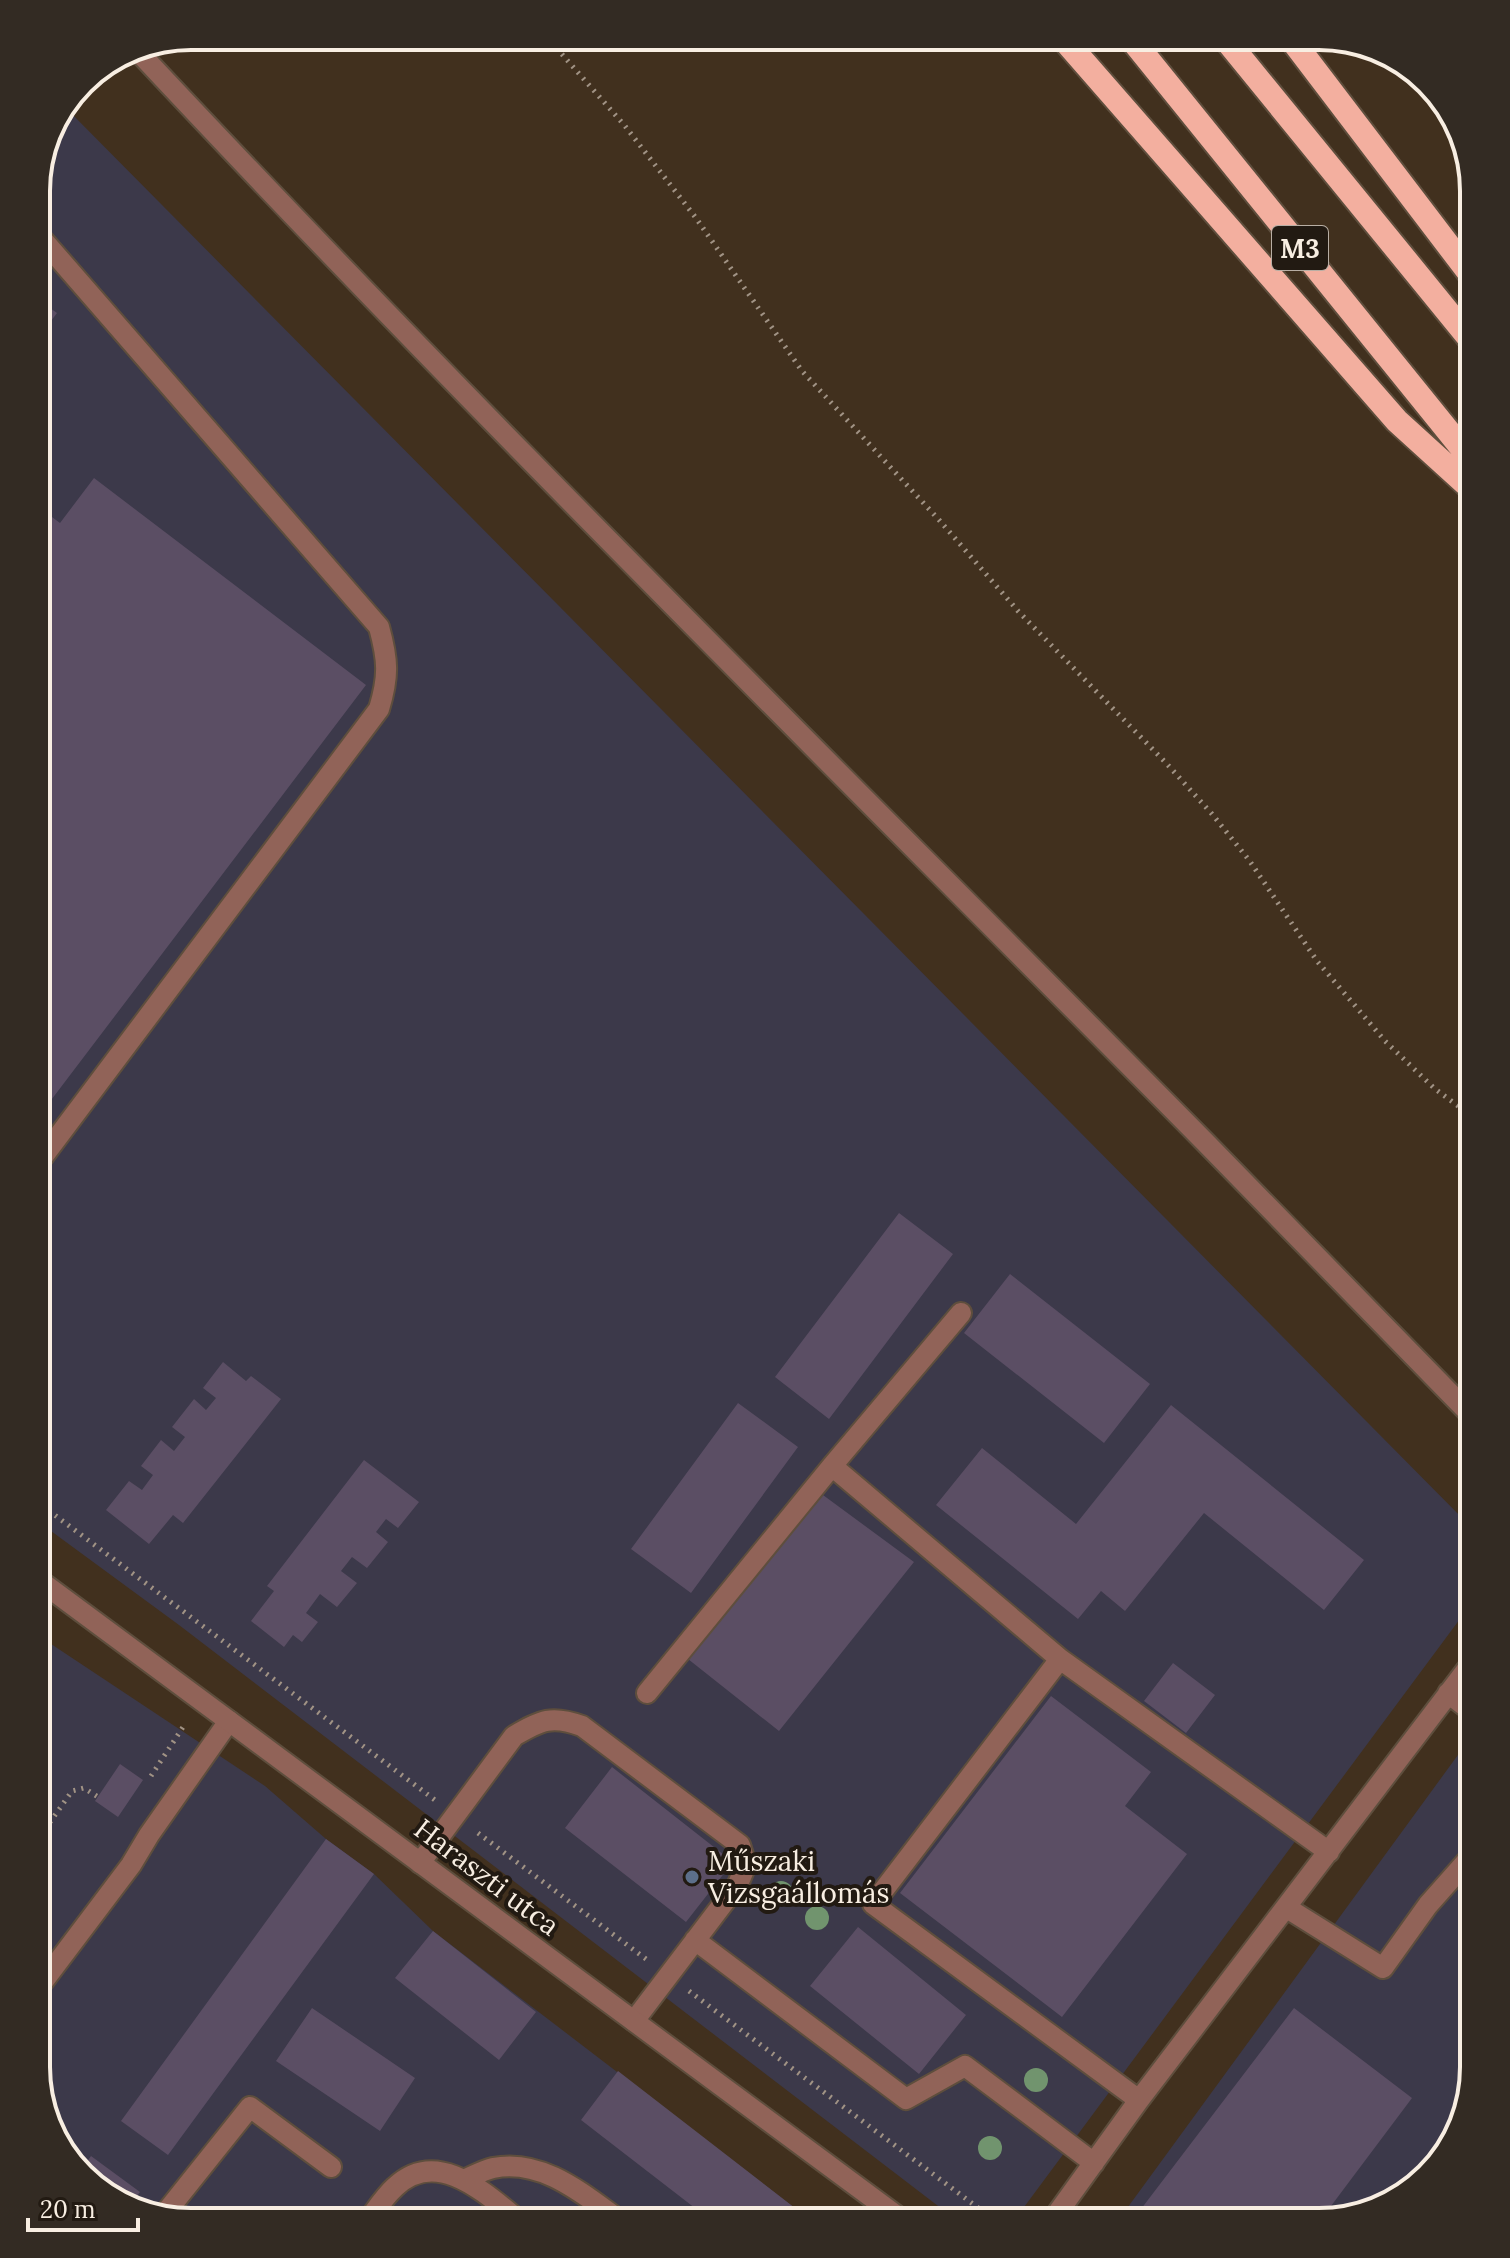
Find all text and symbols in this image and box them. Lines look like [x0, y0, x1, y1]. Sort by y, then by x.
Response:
road number: M3 [1272, 226, 1328, 270]
street label: Haraszti utca [407, 1811, 567, 1943]
place label: Műszaki Vizsgaállomás [707, 1843, 889, 1911]
marker: Műszaki Vizsgaállomás [683, 1868, 701, 1886]
scale bar [28, 2182, 138, 2232]
text: 20 m [40, 2194, 96, 2225]

